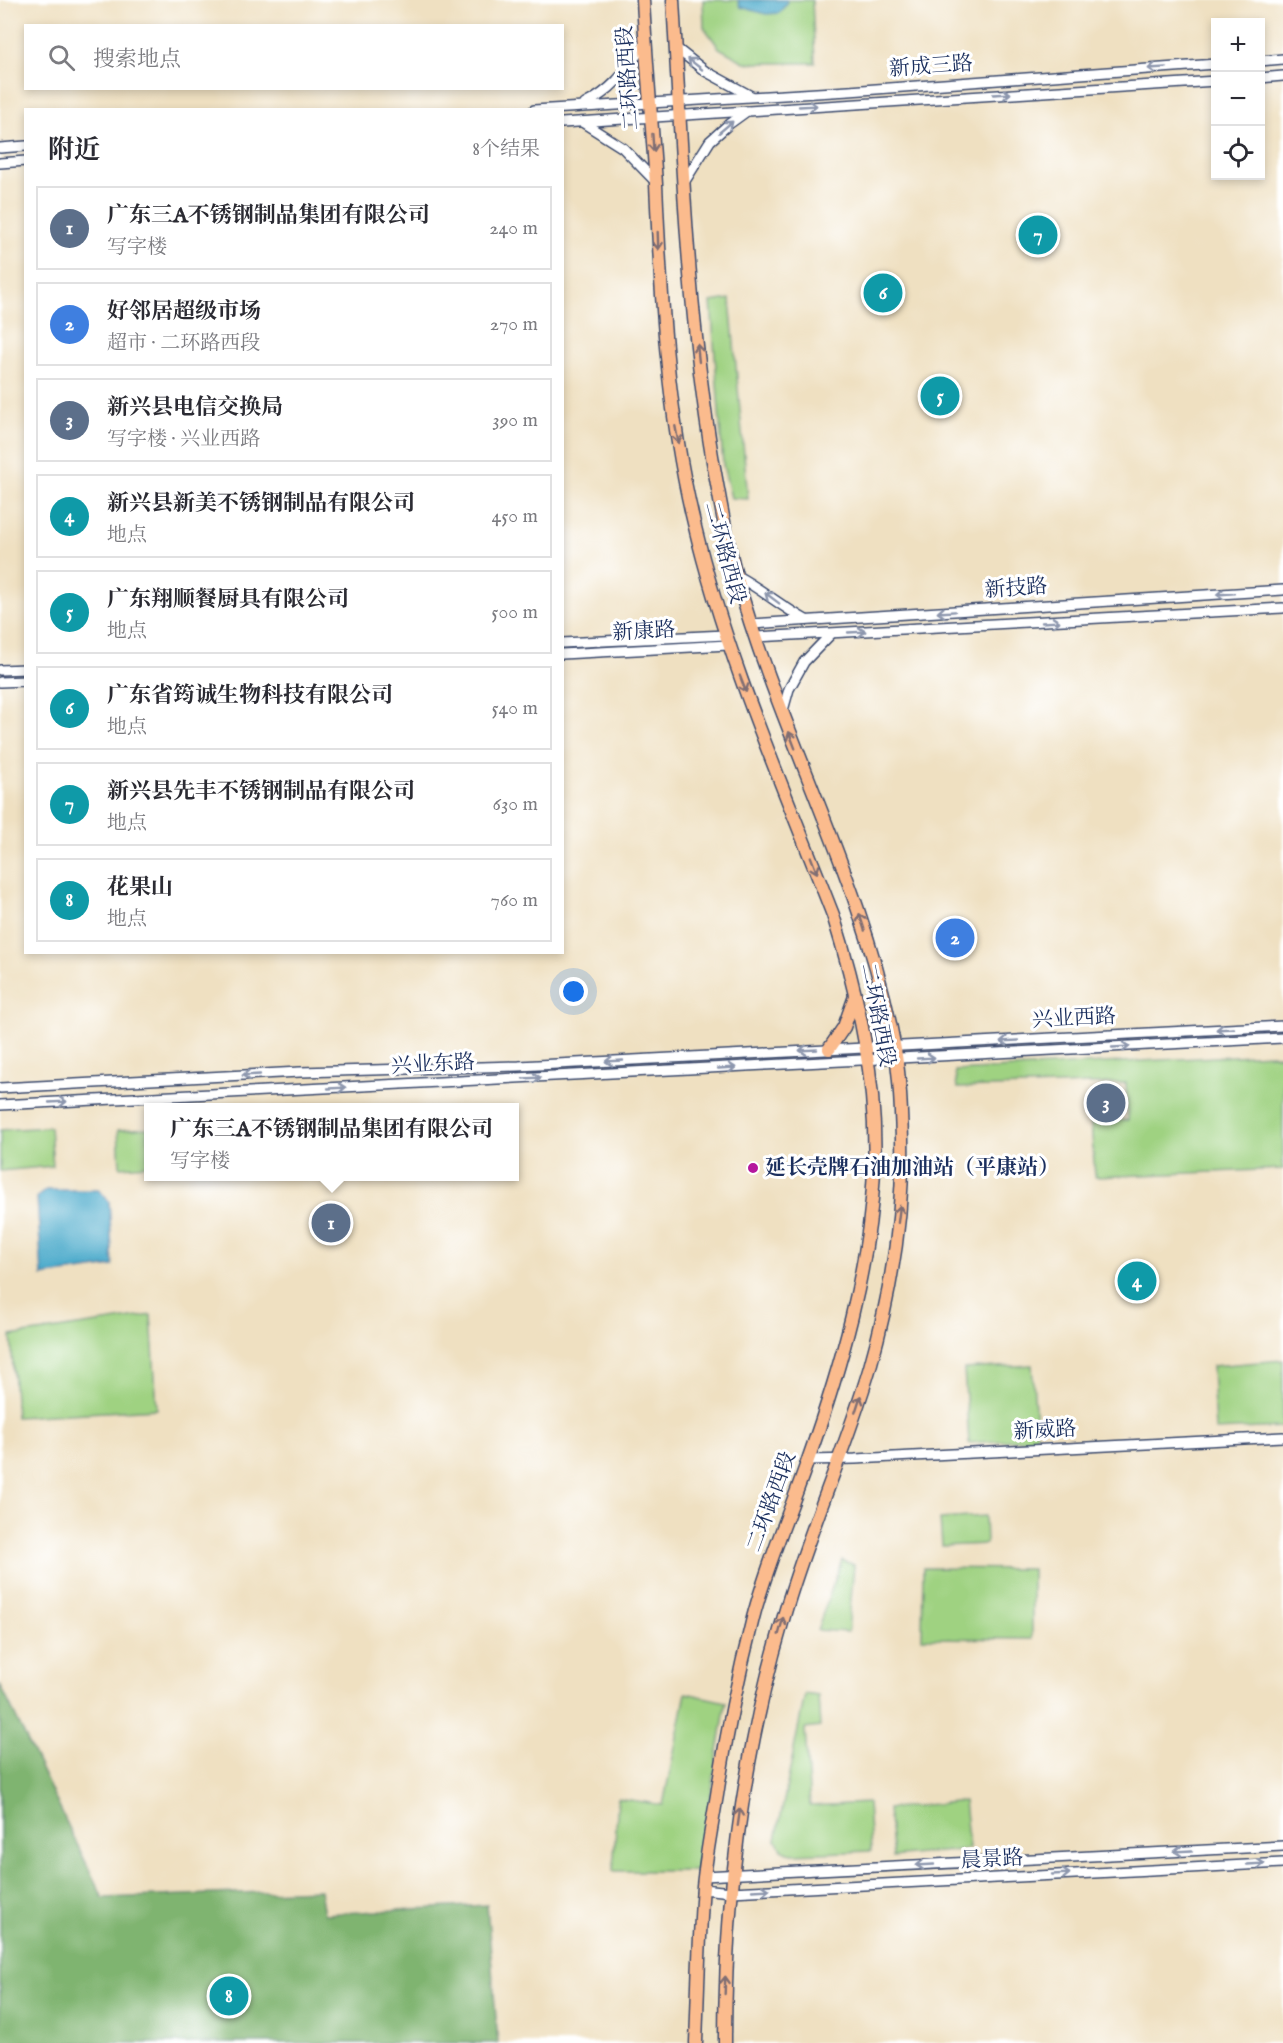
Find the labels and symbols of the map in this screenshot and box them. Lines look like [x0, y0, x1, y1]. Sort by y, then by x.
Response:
street label: 二环路西段 [612, 25, 646, 131]
street label: 新成三路 [888, 51, 974, 83]
one-way arrow [688, 57, 704, 70]
one-way arrow [1148, 63, 1168, 74]
one-way arrow [992, 89, 1012, 100]
one-way arrow [797, 101, 817, 112]
one-way arrow [718, 121, 734, 134]
one-way arrow [647, 133, 658, 153]
pin: 7 [1018, 212, 1058, 258]
one-way arrow [652, 230, 664, 250]
pin: 6 [864, 270, 902, 316]
one-way arrow [692, 344, 703, 364]
pin: 5 [920, 374, 960, 418]
one-way arrow [672, 425, 683, 444]
street label: 二环路西段 [697, 499, 751, 607]
street label: 新技路 [984, 573, 1048, 605]
one-way arrow [1215, 589, 1235, 600]
one-way arrow [764, 592, 780, 604]
one-way arrow [937, 606, 957, 617]
one-way arrow [1041, 616, 1061, 627]
street label: 新康路 [612, 617, 676, 647]
one-way arrow [846, 627, 866, 638]
one-way arrow [738, 674, 749, 693]
one-way arrow [786, 731, 797, 749]
one-way arrow [809, 856, 820, 874]
one-way arrow [856, 913, 867, 932]
pin: 2 [936, 916, 974, 960]
street label: 二环路西段 [854, 961, 900, 1069]
your location [559, 977, 588, 1006]
street label: 兴业西路 [1031, 1003, 1117, 1035]
one-way arrow [1215, 1024, 1235, 1035]
one-way arrow [999, 1035, 1019, 1046]
one-way arrow [1111, 1042, 1131, 1053]
one-way arrow [799, 1045, 819, 1056]
street label: 兴业东路 [390, 1049, 476, 1081]
one-way arrow [916, 1053, 936, 1064]
one-way arrow [604, 1055, 624, 1066]
one-way arrow [716, 1063, 736, 1074]
one-way arrow [241, 1069, 261, 1080]
one-way arrow [521, 1073, 541, 1084]
pin: 3 [1086, 1080, 1126, 1126]
one-way arrow [327, 1083, 347, 1094]
one-way arrow [48, 1097, 68, 1108]
place label: 延长壳牌石油加油站（平康站） [765, 1155, 1059, 1182]
marker: 延长壳牌石油加油站（平康站） [746, 1161, 760, 1175]
pin: 1 [312, 1200, 350, 1246]
one-way arrow [894, 1205, 905, 1224]
pin: 4 [1118, 1258, 1156, 1304]
one-way arrow [853, 1395, 864, 1414]
street label: 新威路 [1013, 1416, 1077, 1446]
street label: 二环路西段 [741, 1448, 803, 1556]
one-way arrow [776, 1617, 787, 1636]
one-way arrow [734, 1807, 745, 1827]
street label: 晨景路 [960, 1845, 1024, 1875]
one-way arrow [1173, 1846, 1193, 1857]
one-way arrow [916, 1859, 935, 1870]
one-way arrow [1245, 1859, 1265, 1870]
one-way arrow [1050, 1869, 1070, 1880]
one-way arrow [751, 1885, 771, 1896]
pin: 8 [210, 1974, 248, 2018]
one-way arrow [720, 1975, 731, 1995]

